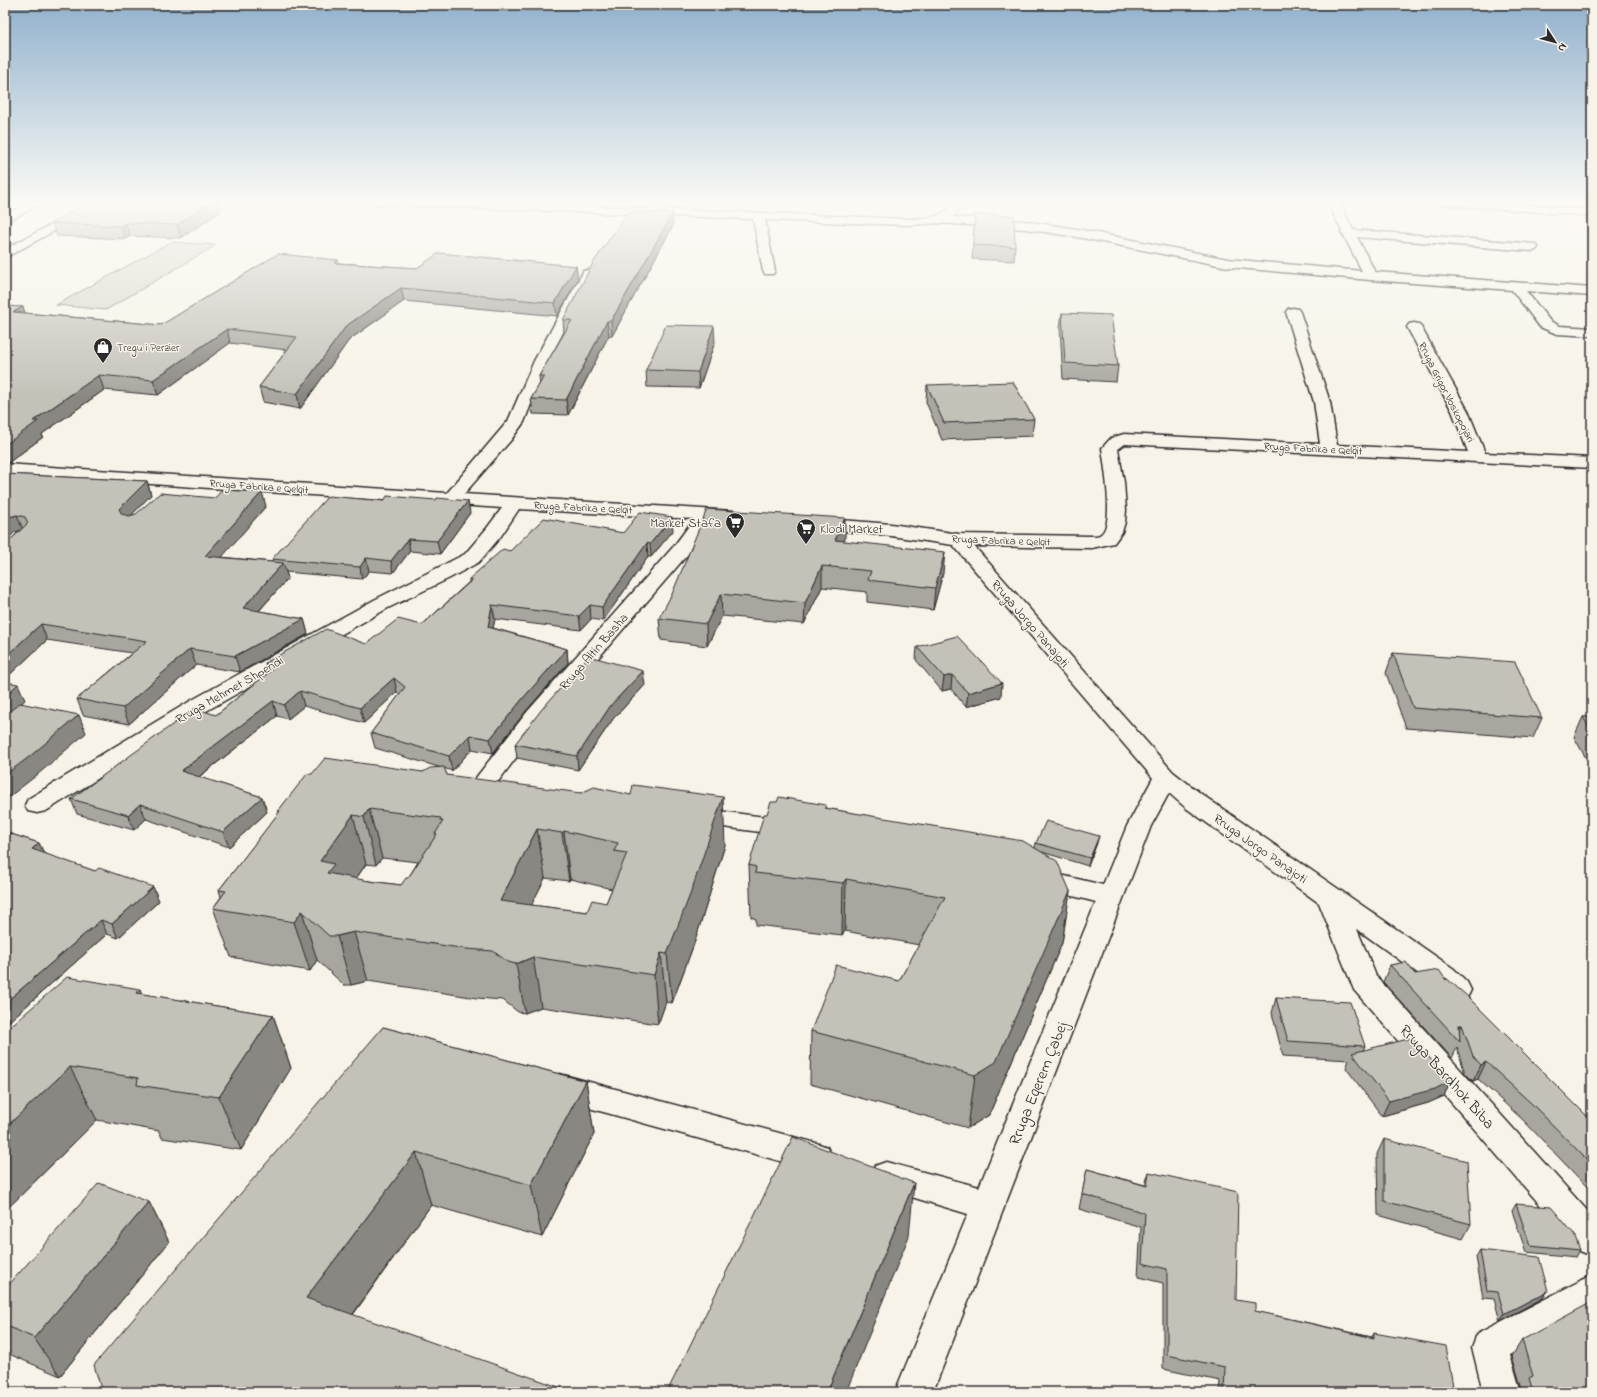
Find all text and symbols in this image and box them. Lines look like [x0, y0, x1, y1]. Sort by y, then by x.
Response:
north arrow [1535, 22, 1575, 62]
text: N [1554, 40, 1571, 55]
shop icon: Tregu i Perzier [92, 336, 114, 364]
place label: Tregu i Perzier [117, 340, 180, 357]
street label: Rruga Grigor Voskopojari [1413, 340, 1478, 446]
street label: Rruga Fabrika e Qelqit [1263, 438, 1363, 461]
street label: Rruga Fabrika e Qelqit [209, 476, 309, 499]
street label: Rruga Fabrika e Qelqit [533, 497, 633, 520]
supermarket icon: Market Stafa [724, 511, 746, 539]
place label: Market Stafa [650, 514, 721, 533]
supermarket icon: Klodi Market [795, 517, 817, 545]
place label: Klodi Market [820, 520, 884, 539]
street label: Rruga Fabrika e Qelqit [951, 531, 1051, 552]
street label: Rruga Jorgo Panajoti [986, 576, 1073, 673]
street label: Rruga Altin Basha [555, 609, 634, 695]
street label: Rruga Mehmet Shpendi [172, 652, 288, 730]
street label: Rruga Jorgo Panajoti [1209, 810, 1311, 890]
street label: Rruga Eqerem Çabej [1003, 1018, 1075, 1149]
street label: Rruga Bardhok Biba [1393, 1020, 1500, 1135]

